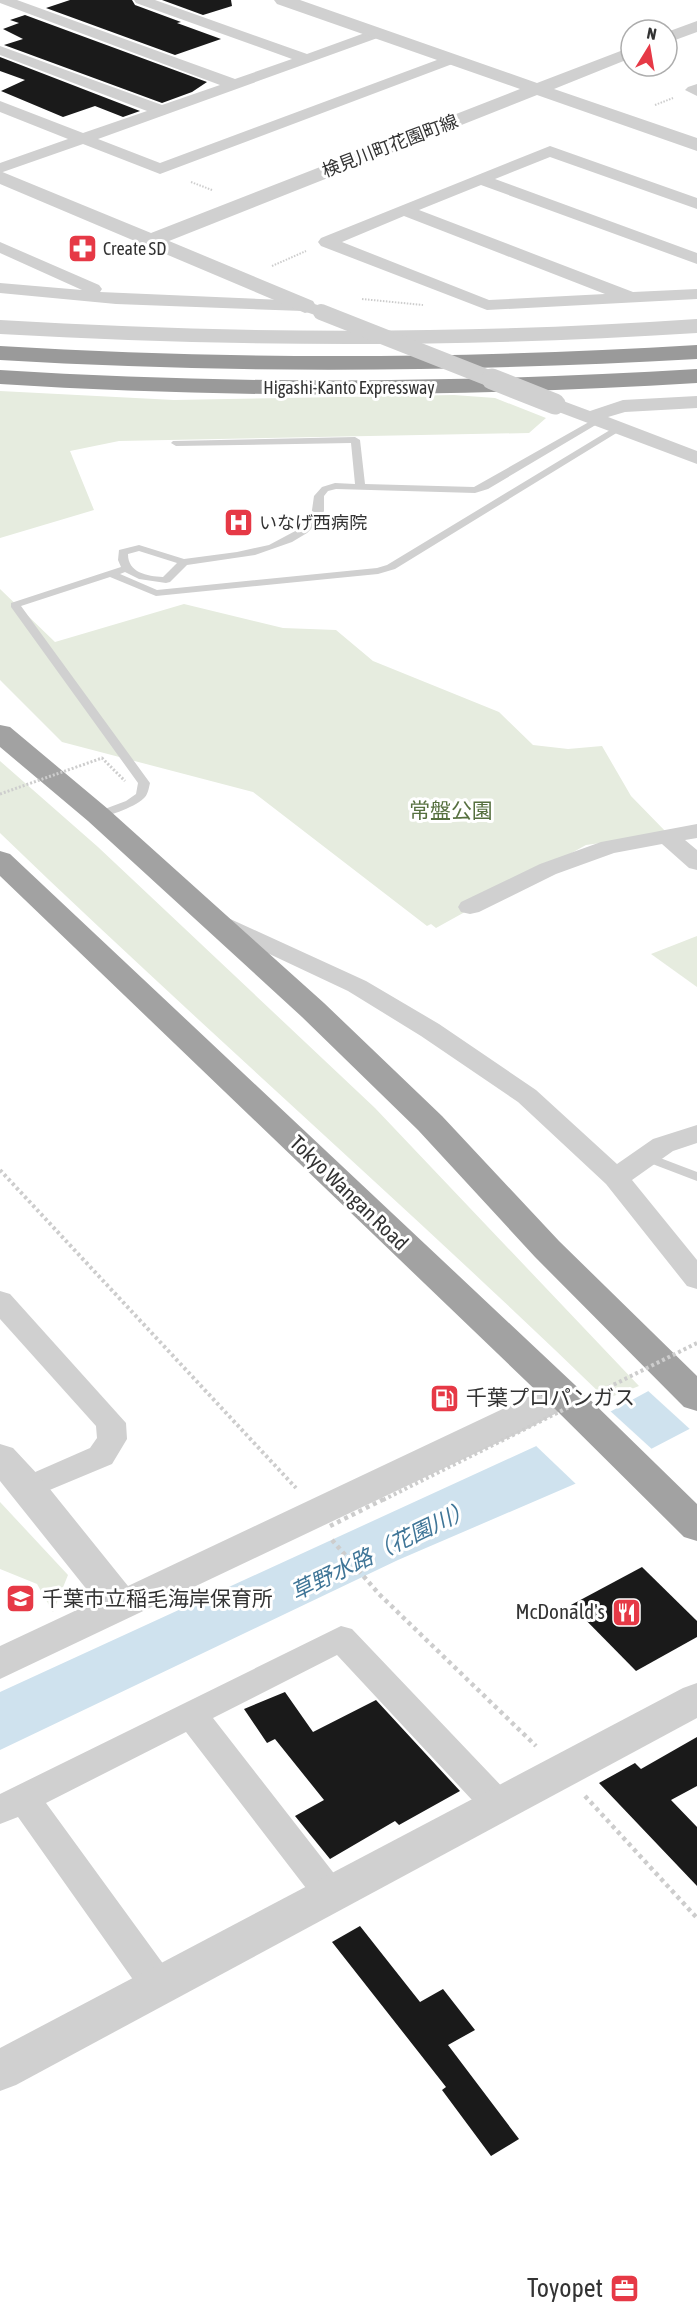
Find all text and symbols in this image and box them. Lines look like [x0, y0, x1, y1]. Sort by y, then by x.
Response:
north arrow [619, 18, 679, 78]
text: N [646, 24, 658, 43]
street label: 検見川町花園町線 [319, 110, 461, 181]
pharmacy icon: Create SD [66, 233, 98, 265]
place label: Create SD [103, 238, 166, 259]
street label: Higashi-Kanto Expressway [263, 377, 435, 398]
hospital icon: いなげ西病院 [222, 507, 254, 539]
place label: いなげ西病院 [259, 512, 367, 533]
park label: 常盤公園 [409, 798, 493, 822]
street label: Tokyo Wangan Road [286, 1130, 414, 1255]
fuel station icon: 千葉プロパンガス [429, 1382, 461, 1414]
place label: 千葉プロパンガス [466, 1385, 635, 1409]
water label: 草野水路（花園川） [286, 1495, 476, 1605]
school or university icon: 千葉市立稲毛海岸保育所 [5, 1583, 37, 1615]
place label: 千葉市立稲毛海岸保育所 [42, 1586, 273, 1610]
restaurant icon: McDonald's [610, 1596, 642, 1628]
place label: McDonald's [515, 1599, 605, 1623]
office icon: Toyopet [608, 2272, 640, 2304]
place label: Toyopet [527, 2273, 603, 2303]

